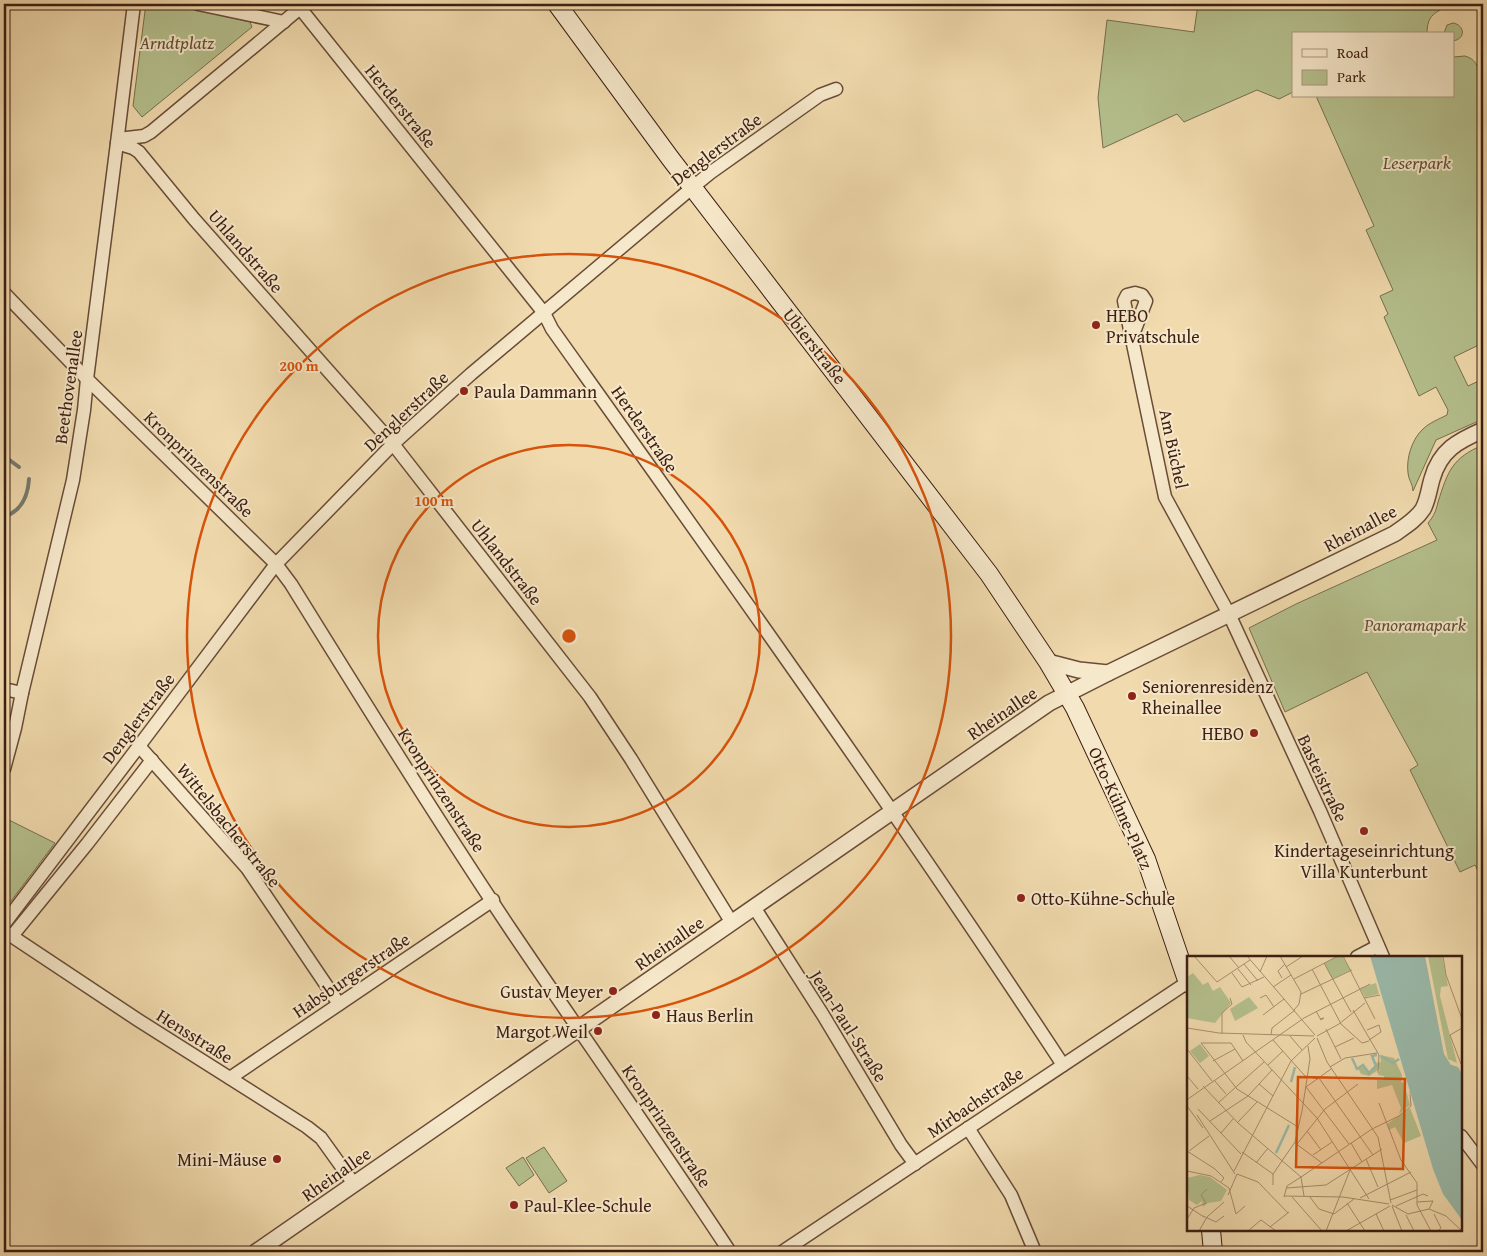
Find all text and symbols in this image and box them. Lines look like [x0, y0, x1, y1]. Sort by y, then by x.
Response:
park label: Arndtplatz [139, 29, 214, 56]
legend [1292, 32, 1454, 98]
text: Road [1337, 42, 1368, 63]
street label: Herderstraße [359, 58, 443, 154]
text: Park [1337, 66, 1366, 87]
street label: Denglerstraße [665, 106, 767, 192]
park label: Leserpark [1382, 149, 1452, 176]
street label: Uhlandstraße [202, 203, 290, 299]
street label: Ubierstraße [777, 302, 853, 390]
place label: HEBO Privatschule [1106, 302, 1200, 350]
marker: HEBO Privatschule [1090, 319, 1102, 331]
street label: Beethovenallee [47, 328, 89, 446]
text: 200 m [279, 355, 319, 376]
street label: Denglerstraße [357, 364, 455, 458]
place label: Paula Dammann [474, 378, 597, 405]
street label: Herderstraße [605, 380, 685, 478]
marker: Paula Dammann [458, 385, 470, 397]
street label: Kronprinzenstraße [138, 404, 260, 524]
street label: Am Büchel [1152, 407, 1196, 491]
text: 100 m [414, 490, 454, 511]
street label: Rheinallee [1319, 497, 1401, 559]
street label: Uhlandstraße [465, 513, 549, 611]
park label: Panoramapark [1363, 611, 1467, 638]
centre of rings [560, 627, 578, 645]
street label: Denglerstraße [95, 667, 181, 769]
place label: Seniorenresidenz Rheinallee [1142, 673, 1273, 721]
street label: Rheinallee [961, 680, 1043, 746]
marker: Seniorenresidenz Rheinallee [1126, 690, 1138, 702]
place label: HEBO [1202, 720, 1244, 747]
street label: Kronprinzenstraße [391, 722, 493, 858]
marker: HEBO [1248, 727, 1260, 739]
street label: Basteistraße [1291, 730, 1355, 826]
street label: Otto-Kühne-Platz [1082, 742, 1160, 874]
street label: Wittelsbacherstraße [170, 757, 288, 893]
marker: Kindertageseinrichtung Villa Kunterbunt [1358, 825, 1370, 837]
place label: Kindertageseinrichtung Villa Kunterbunt [1274, 837, 1454, 885]
place label: Otto-Kühne-Schule [1031, 885, 1175, 912]
marker: Otto-Kühne-Schule [1015, 892, 1027, 904]
street label: Rheinallee [629, 909, 709, 977]
street label: Habsburgerstraße [287, 926, 415, 1024]
inset map [1187, 956, 1462, 1231]
street label: Jean-Paul-Straße [803, 963, 894, 1087]
place label: Gustav Meyer [500, 978, 604, 1005]
marker: Gustav Meyer [607, 985, 619, 997]
street label: Hensstraße [151, 1002, 239, 1070]
place label: Haus Berlin [666, 1002, 754, 1029]
marker: Haus Berlin [650, 1009, 662, 1021]
place label: Margot Weil [496, 1018, 588, 1045]
marker: Margot Weil [592, 1025, 604, 1037]
street label: Kronprinzenstraße [616, 1059, 718, 1193]
street label: Mirbachstraße [921, 1060, 1029, 1144]
street label: Rheinallee [296, 1140, 376, 1208]
place label: Mini-Mäuse [177, 1146, 267, 1173]
marker: Mini-Mäuse [271, 1153, 283, 1165]
place label: Paul-Klee-Schule [524, 1192, 652, 1219]
marker: Paul-Klee-Schule [508, 1199, 520, 1211]

